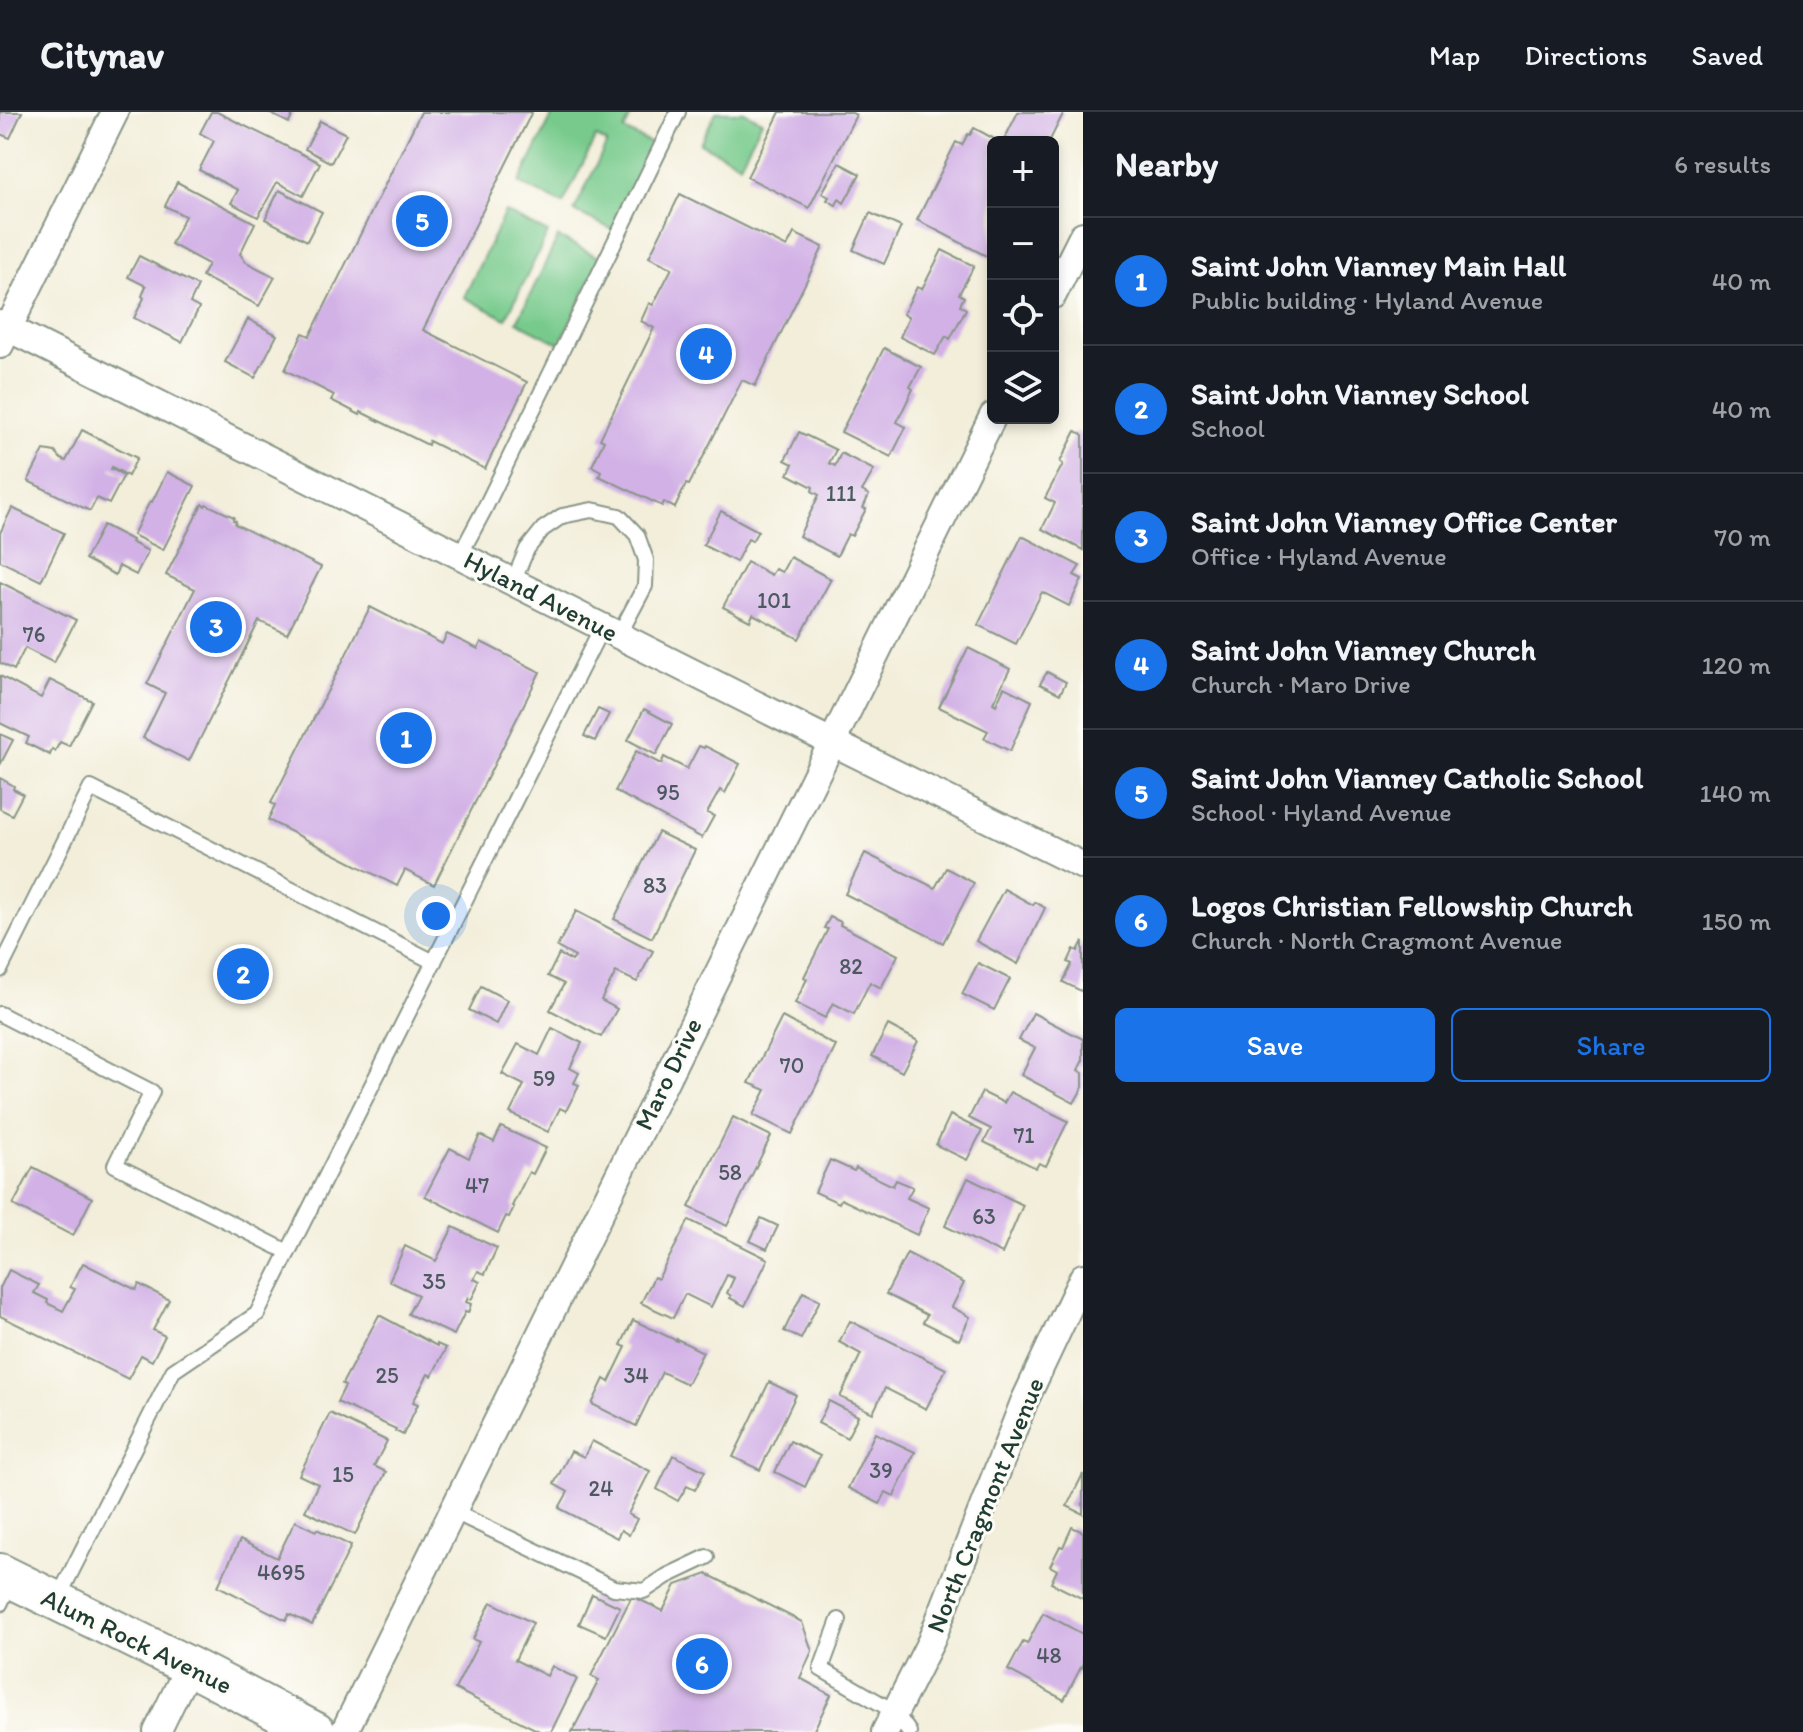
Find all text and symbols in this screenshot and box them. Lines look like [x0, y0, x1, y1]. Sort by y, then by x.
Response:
text: Citynav [40, 32, 164, 78]
text: Map [1429, 38, 1480, 72]
text: Directions [1524, 38, 1648, 72]
text: Saved [1692, 38, 1763, 72]
map controls [987, 136, 1059, 424]
button: + [987, 136, 1059, 208]
text: Nearby [1115, 144, 1218, 185]
text: 6 results [1674, 148, 1771, 180]
pin: 5 [396, 191, 448, 251]
button: − [987, 208, 1059, 280]
text: Saint John Vianney Main Hall [1191, 247, 1566, 284]
text: 1 [1135, 265, 1147, 297]
text: 40 m [1712, 265, 1771, 297]
button: locate [987, 280, 1059, 352]
text: Public building · Hyland Avenue [1191, 284, 1543, 316]
pin: 4 [680, 324, 732, 384]
button: layers [987, 352, 1059, 424]
text: Saint John Vianney School [1191, 375, 1529, 412]
text: 2 [1134, 393, 1148, 425]
text: 40 m [1712, 393, 1771, 425]
text: School [1191, 412, 1265, 444]
house number: 111 [826, 480, 856, 507]
text: Saint John Vianney Office Center [1191, 503, 1617, 540]
text: 3 [1134, 521, 1148, 553]
text: 70 m [1714, 521, 1771, 553]
text: Office · Hyland Avenue [1191, 540, 1447, 572]
street label: Hyland Avenue [459, 543, 623, 649]
house number: 101 [757, 587, 791, 614]
pin: 3 [190, 597, 242, 657]
house number: 76 [23, 621, 45, 648]
text: Saint John Vianney Church [1191, 631, 1536, 668]
text: 4 [1133, 649, 1149, 681]
text: 120 m [1702, 649, 1771, 681]
text: Church · Maro Drive [1191, 668, 1411, 700]
pin: 1 [380, 708, 432, 768]
text: Saint John Vianney Catholic School [1191, 759, 1643, 796]
text: 5 [1134, 777, 1148, 809]
text: 140 m [1700, 777, 1771, 809]
house number: 95 [656, 779, 680, 806]
text: School · Hyland Avenue [1191, 796, 1452, 828]
house number: 83 [643, 872, 667, 899]
text: Logos Christian Fellowship Church [1191, 887, 1633, 924]
your location [416, 896, 456, 936]
text: 6 [1134, 905, 1148, 937]
text: 150 m [1702, 905, 1771, 937]
text: Church · North Cragmont Avenue [1191, 924, 1562, 956]
pin: 2 [217, 944, 269, 1004]
house number: 82 [839, 953, 863, 980]
button: Save [1115, 1008, 1435, 1082]
button: Share [1451, 1008, 1771, 1082]
street label: Maro Drive [627, 1013, 709, 1135]
house number: 70 [780, 1052, 804, 1079]
house number: 59 [532, 1065, 556, 1092]
house number: 71 [1013, 1122, 1035, 1149]
house number: 58 [718, 1159, 742, 1186]
house number: 47 [465, 1172, 489, 1199]
house number: 63 [972, 1203, 996, 1230]
house number: 35 [422, 1268, 446, 1295]
house number: 25 [375, 1362, 399, 1389]
house number: 34 [623, 1362, 649, 1389]
street label: North Cragmont Avenue [919, 1373, 1051, 1637]
house number: 39 [869, 1457, 893, 1484]
house number: 15 [332, 1461, 354, 1488]
house number: 24 [589, 1475, 613, 1502]
house number: 4695 [257, 1559, 305, 1586]
street label: Alum Rock Avenue [36, 1581, 238, 1701]
pin: 6 [676, 1634, 728, 1694]
house number: 48 [1036, 1642, 1062, 1669]

